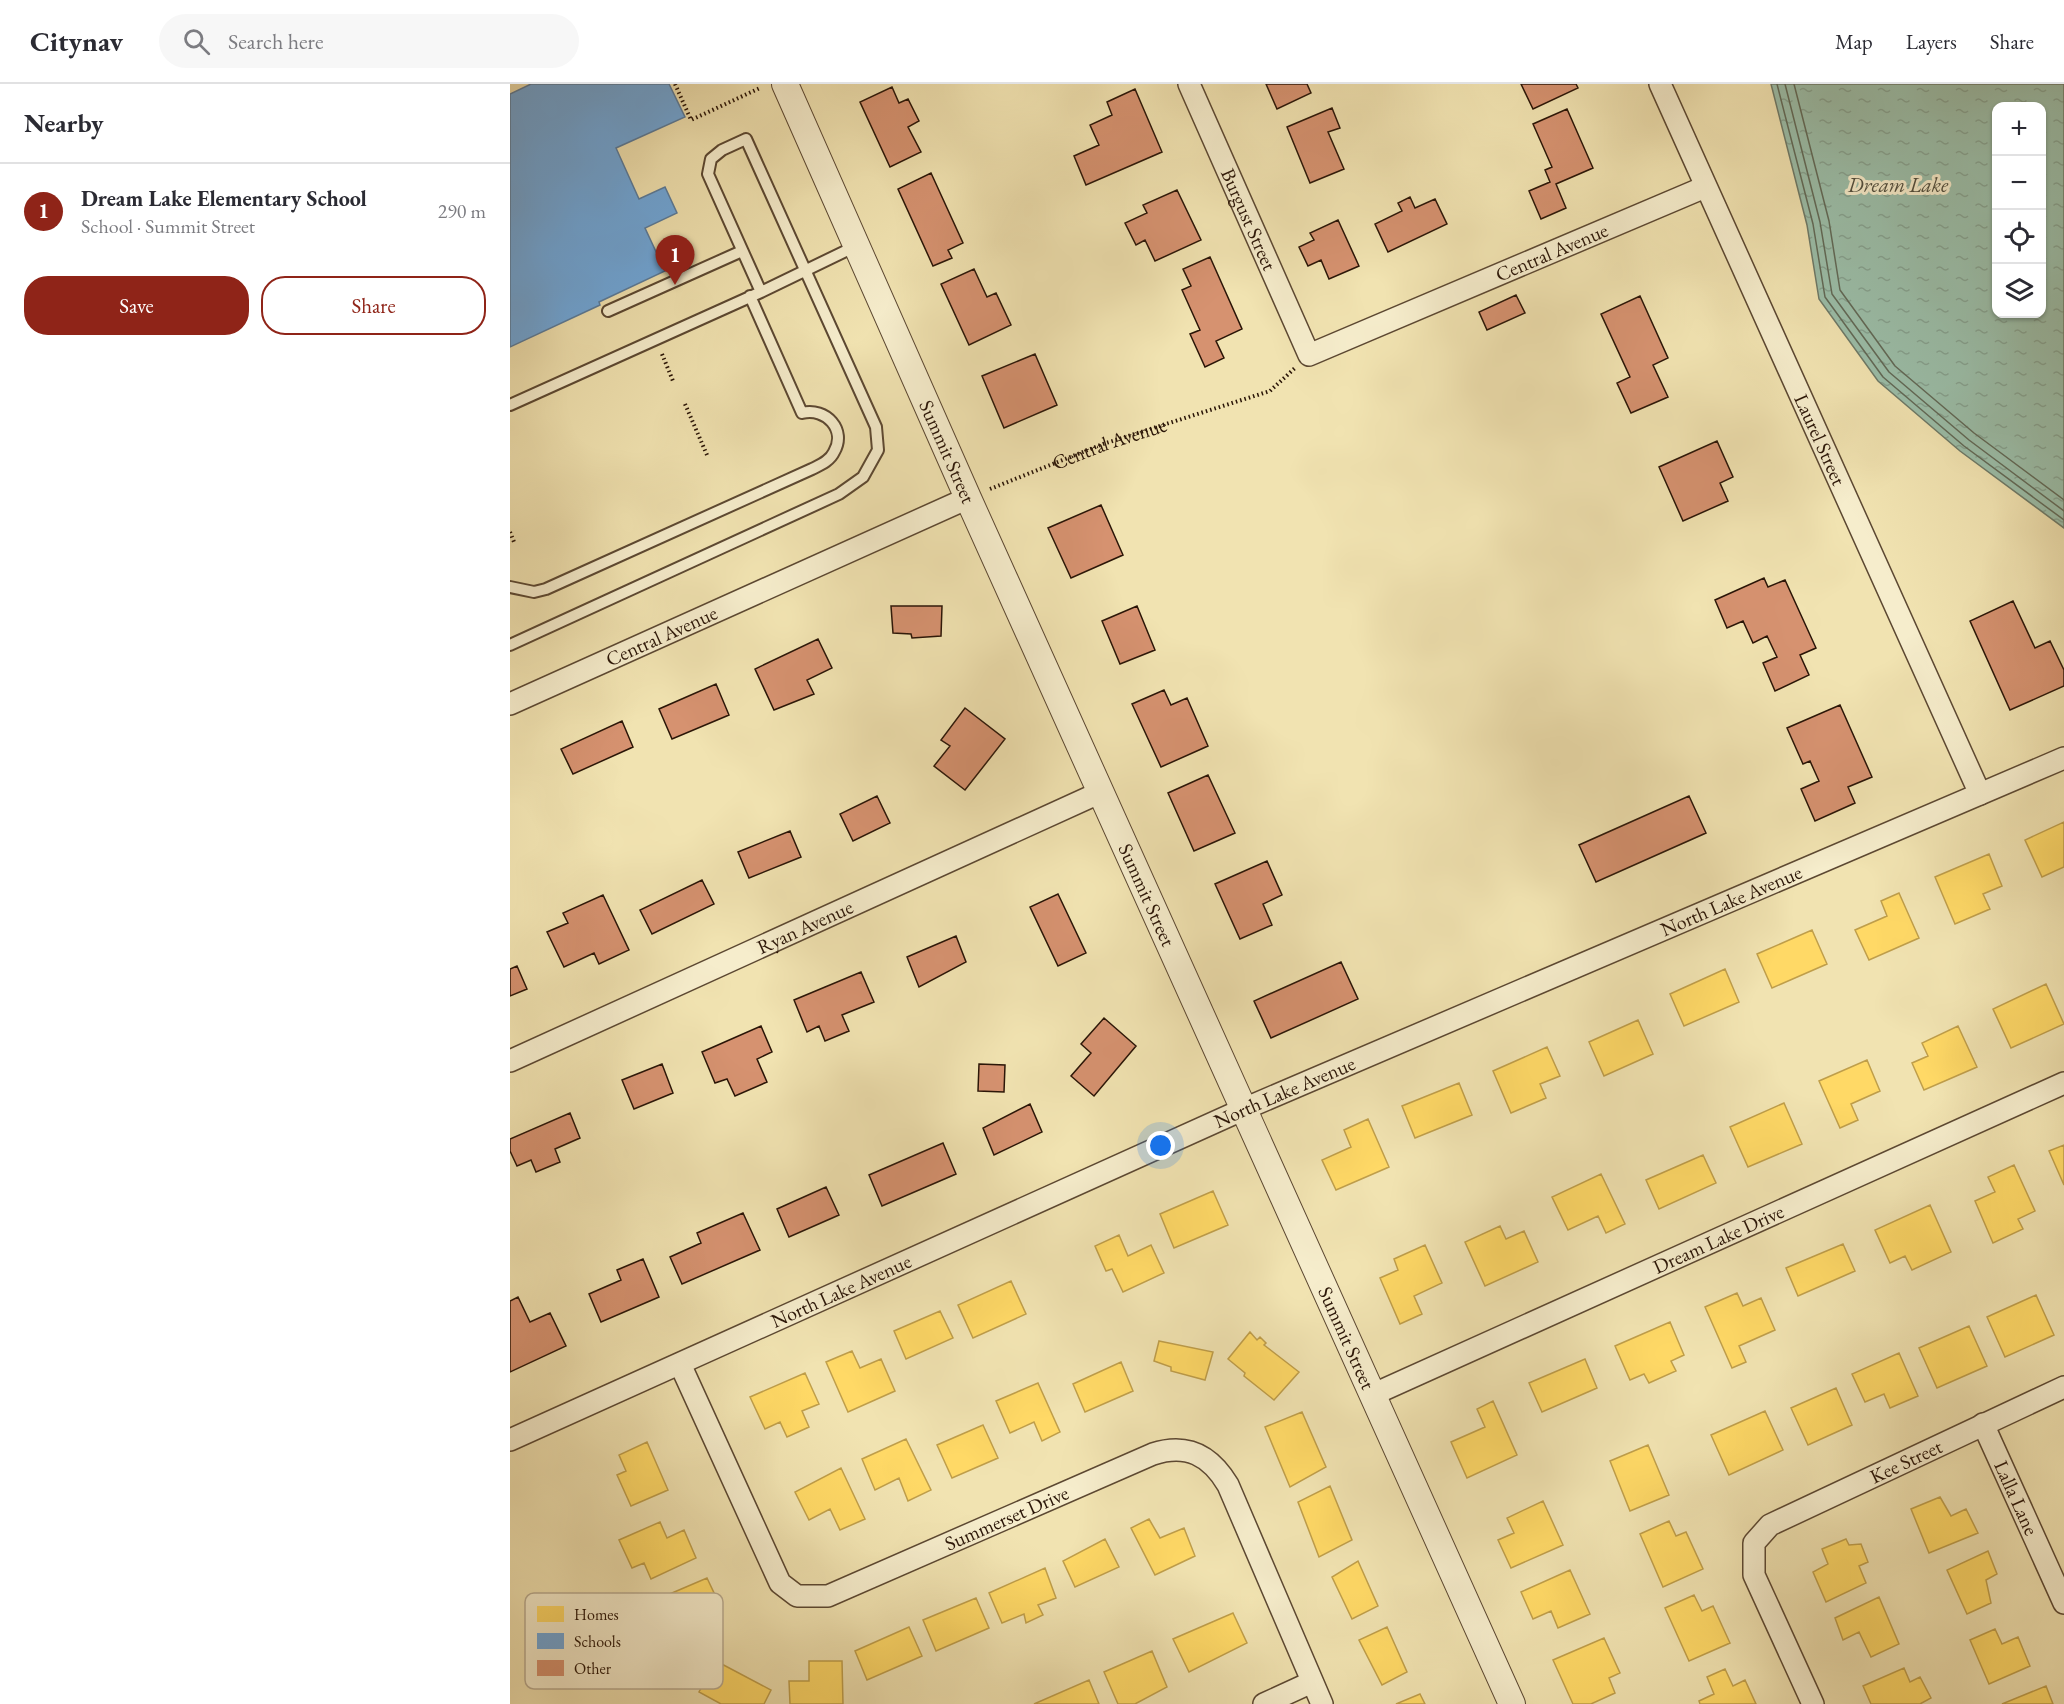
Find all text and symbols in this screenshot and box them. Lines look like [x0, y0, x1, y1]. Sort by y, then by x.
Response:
search box [159, 14, 579, 68]
text: Citynav [30, 23, 123, 59]
icon: search [180, 25, 213, 58]
text: Search here [228, 27, 324, 56]
text: Map [1835, 28, 1873, 55]
text: Layers [1906, 28, 1957, 55]
text: Share [1990, 28, 2034, 55]
map controls [1992, 102, 2046, 318]
button: + [1992, 102, 2046, 156]
text: Nearby [24, 106, 104, 140]
button: − [1992, 156, 2046, 210]
street label: Burgust Street [1215, 164, 1283, 275]
water label: Dream Lake [1847, 171, 1949, 198]
text: Dream Lake Elementary School [81, 184, 367, 213]
text: 1 [38, 198, 49, 224]
text: 290 m [438, 198, 486, 224]
button: locate [1992, 210, 2046, 264]
text: School · Summit Street [81, 213, 255, 239]
street label: Central Avenue [1491, 217, 1612, 287]
pin: 1 [656, 236, 694, 285]
button: layers [1992, 264, 2046, 318]
button: Save [24, 276, 249, 335]
button: Share [261, 276, 486, 335]
street label: Laurel Street [1788, 390, 1852, 490]
street label: Summit Street [913, 396, 982, 508]
street label: Central Avenue [1048, 412, 1170, 476]
street label: Central Avenue [601, 599, 722, 672]
street label: Summit Street [1113, 839, 1182, 951]
street label: North Lake Avenue [1656, 859, 1806, 942]
street label: Ryan Avenue [753, 894, 857, 960]
street label: North Lake Avenue [1210, 1050, 1359, 1134]
your location [1146, 1131, 1175, 1160]
street label: Dream Lake Drive [1649, 1198, 1788, 1280]
street label: North Lake Avenue [767, 1248, 915, 1334]
street label: Summit Street [1312, 1282, 1382, 1394]
street label: Kee Street [1865, 1433, 1947, 1489]
street label: Lalla Lane [1988, 1456, 2045, 1539]
street label: Summerset Drive [940, 1479, 1073, 1556]
legend [525, 1593, 723, 1689]
text: Homes [574, 1604, 619, 1625]
text: Schools [574, 1631, 621, 1652]
text: Other [574, 1658, 612, 1679]

